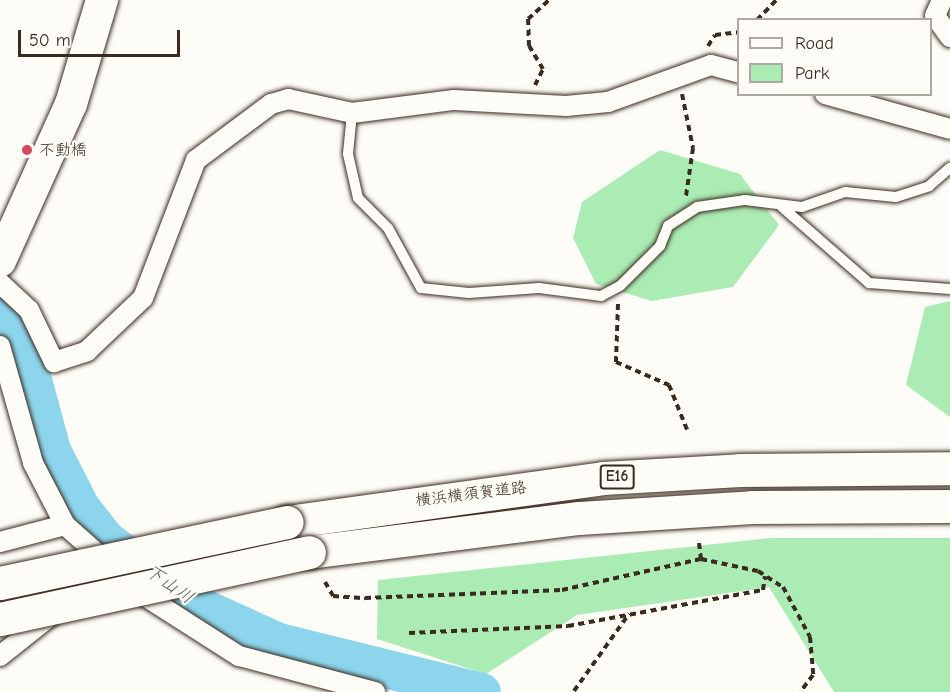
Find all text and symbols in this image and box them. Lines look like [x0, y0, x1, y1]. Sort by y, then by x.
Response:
scale bar [21, 18, 183, 56]
legend [737, 18, 932, 96]
text: 50 m [29, 30, 71, 51]
text: Road [795, 33, 834, 54]
text: Park [795, 63, 829, 84]
place label: 不動橋 [39, 140, 87, 160]
marker: 不動橋 [20, 143, 34, 157]
road number: E16 [599, 465, 635, 489]
street label: 横浜横須賀道路 [414, 478, 528, 510]
water label: 下山川 [141, 561, 197, 609]

